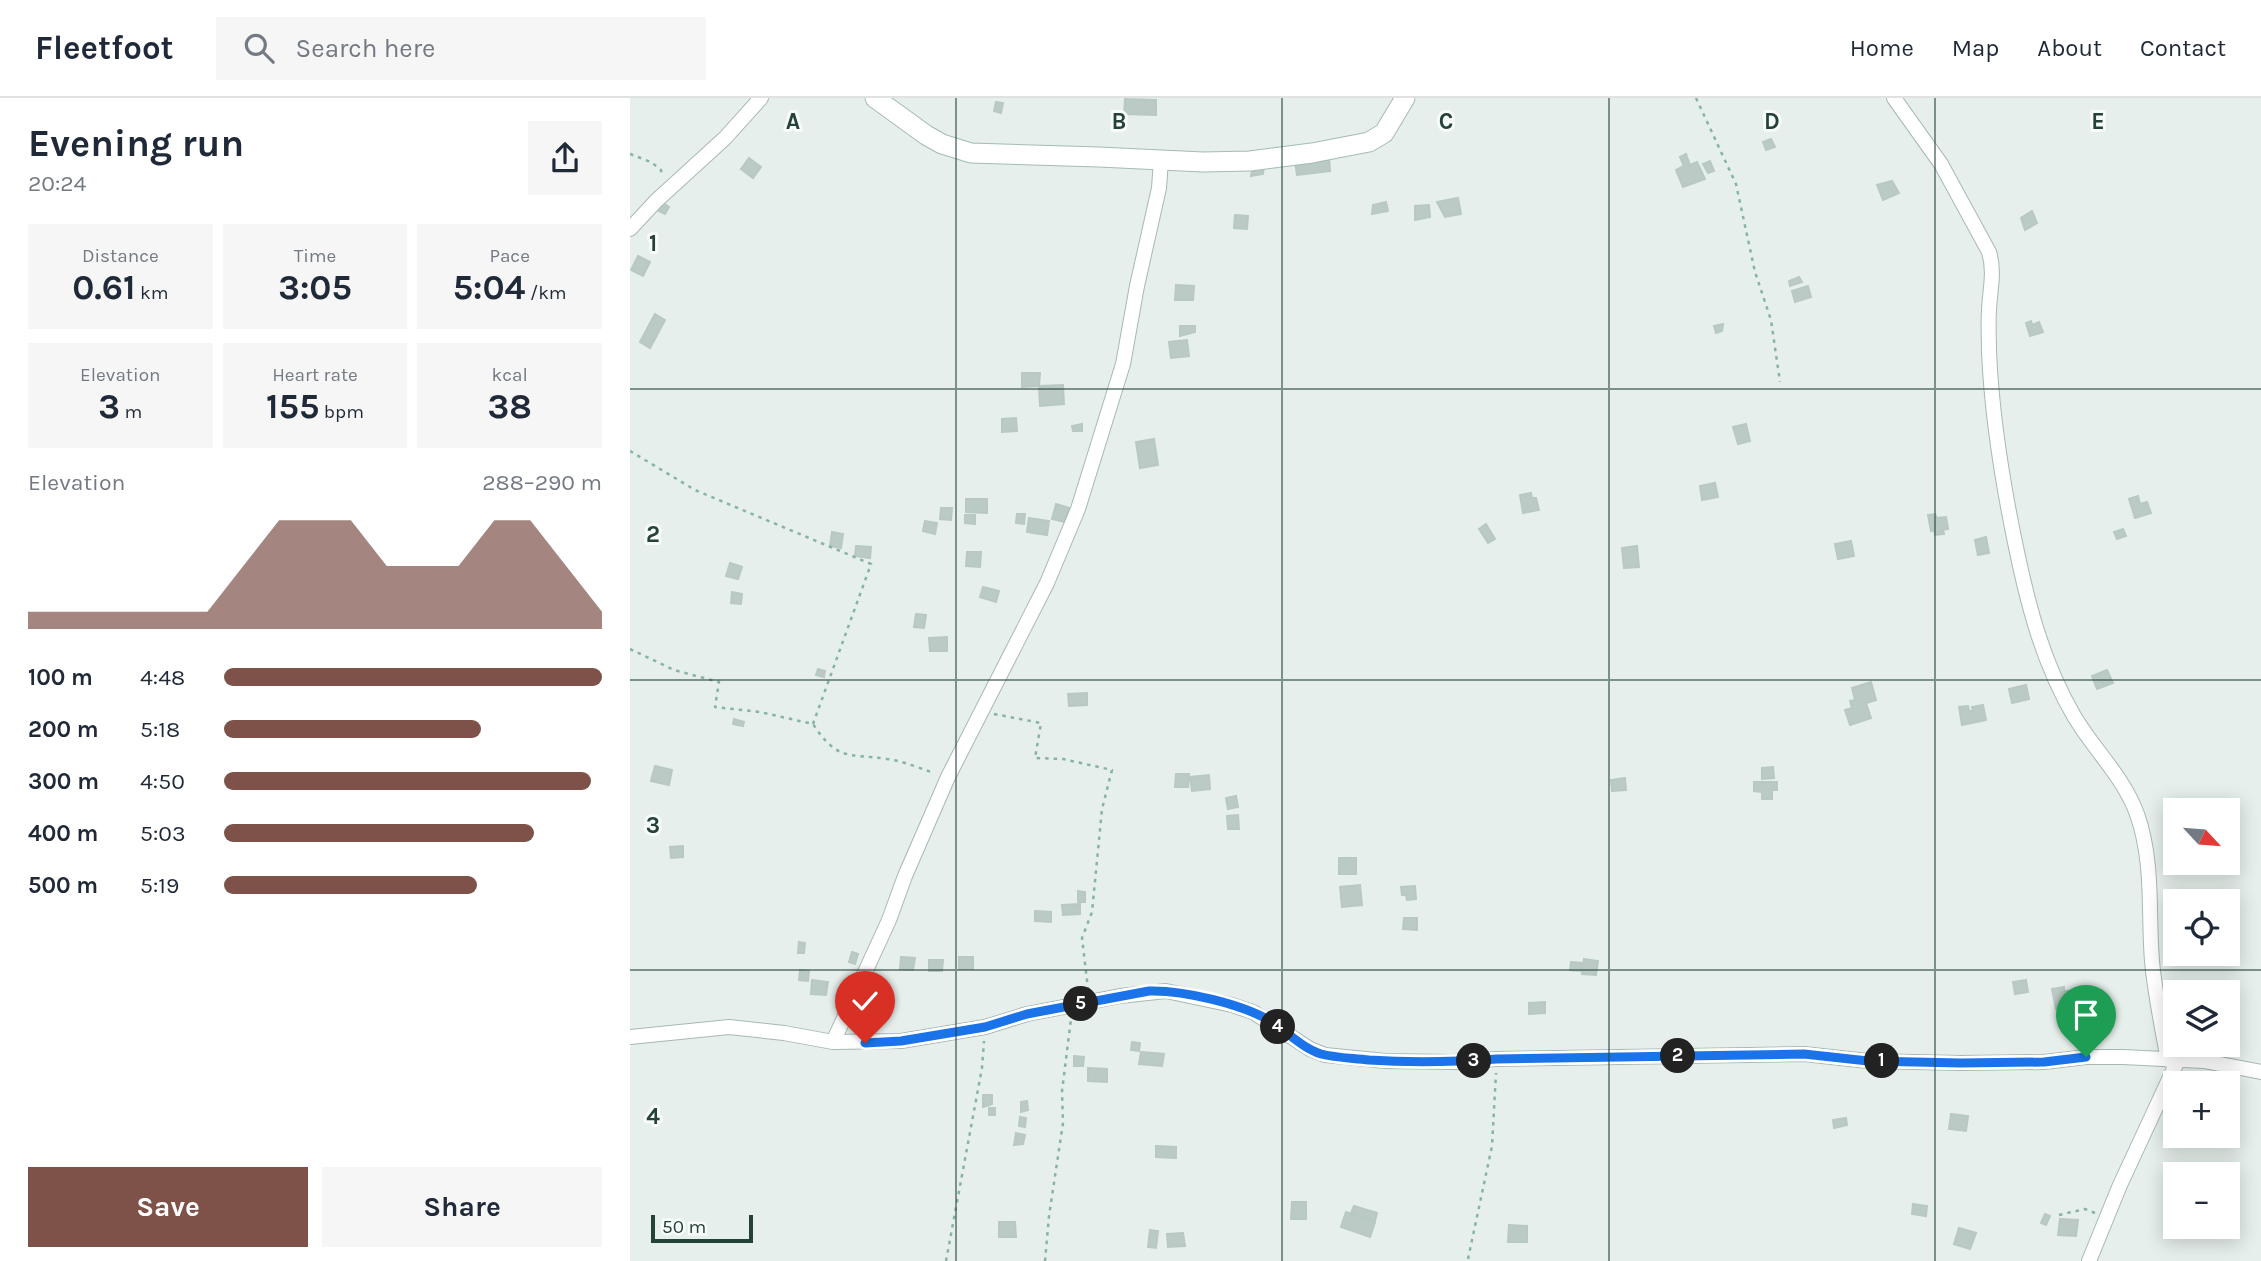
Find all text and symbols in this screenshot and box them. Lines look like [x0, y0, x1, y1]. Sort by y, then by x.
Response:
search box [216, 17, 706, 80]
text: Fleetfoot [35, 29, 174, 67]
icon: search [240, 29, 278, 67]
text: Search here [296, 33, 435, 64]
text: Home [1850, 34, 1914, 62]
text: Map [1952, 34, 1999, 62]
text: About [2037, 34, 2102, 62]
text: Contact [2140, 34, 2226, 62]
text: A [786, 108, 800, 135]
text: B [1112, 108, 1126, 135]
text: C [1439, 108, 1453, 135]
text: D [1764, 108, 1780, 135]
text: E [2091, 108, 2105, 135]
text: Evening run [28, 121, 244, 166]
button: share [528, 121, 602, 195]
text: 20:24 [28, 170, 86, 197]
text: 1 [649, 230, 657, 257]
text: Distance [82, 245, 159, 267]
text: Time [294, 245, 336, 267]
text: Pace [489, 245, 530, 267]
text: 0.61 [72, 267, 136, 308]
text: 3:05 [278, 267, 352, 308]
text: 5:04 [453, 267, 525, 308]
text: km [136, 282, 169, 304]
text: /km [525, 282, 567, 304]
text: Elevation [80, 364, 161, 386]
text: Heart rate [272, 364, 358, 386]
text: kcal [492, 364, 528, 386]
text: 3 [98, 386, 120, 427]
text: 155 [266, 386, 319, 427]
text: 38 [487, 386, 532, 427]
text: m [120, 401, 142, 423]
text: bpm [319, 401, 364, 423]
text: Elevation [28, 469, 125, 496]
text: 288–290 m [482, 469, 602, 496]
text: 2 [646, 521, 660, 548]
text: 100 m [28, 664, 93, 691]
text: 4:48 [140, 664, 185, 691]
text: 200 m [28, 716, 99, 743]
text: 5:18 [140, 716, 180, 743]
text: 300 m [28, 768, 99, 795]
text: 4:50 [140, 768, 185, 795]
north arrow [2163, 798, 2240, 875]
map controls [2163, 798, 2240, 1239]
text: 3 [646, 812, 660, 839]
text: 400 m [28, 820, 98, 847]
text: 5:03 [140, 820, 186, 847]
text: 500 m [28, 872, 98, 899]
text: 5:19 [140, 872, 179, 899]
button: locate [2163, 889, 2240, 966]
pin [835, 971, 895, 1043]
button: layers [2163, 980, 2240, 1057]
icon: check [846, 982, 884, 1020]
pin [2056, 985, 2116, 1057]
pin: 5 [1064, 986, 1098, 1021]
text: 5 [1075, 992, 1086, 1014]
icon: arrive [2067, 996, 2105, 1034]
pin: 4 [1260, 1010, 1296, 1044]
text: 4 [1272, 1015, 1283, 1037]
pin: 2 [1660, 1038, 1696, 1074]
pin: 3 [1456, 1044, 1492, 1079]
text: 2 [1672, 1044, 1683, 1066]
pin: 1 [1864, 1044, 1900, 1079]
text: 3 [1468, 1049, 1479, 1071]
text: 1 [1878, 1049, 1885, 1071]
button: + [2163, 1071, 2240, 1148]
text: 4 [646, 1103, 660, 1130]
button: − [2163, 1162, 2240, 1239]
button: Save [28, 1167, 308, 1247]
button: Share [322, 1167, 602, 1247]
scale bar [651, 1212, 752, 1244]
text: 50 m [662, 1216, 706, 1238]

